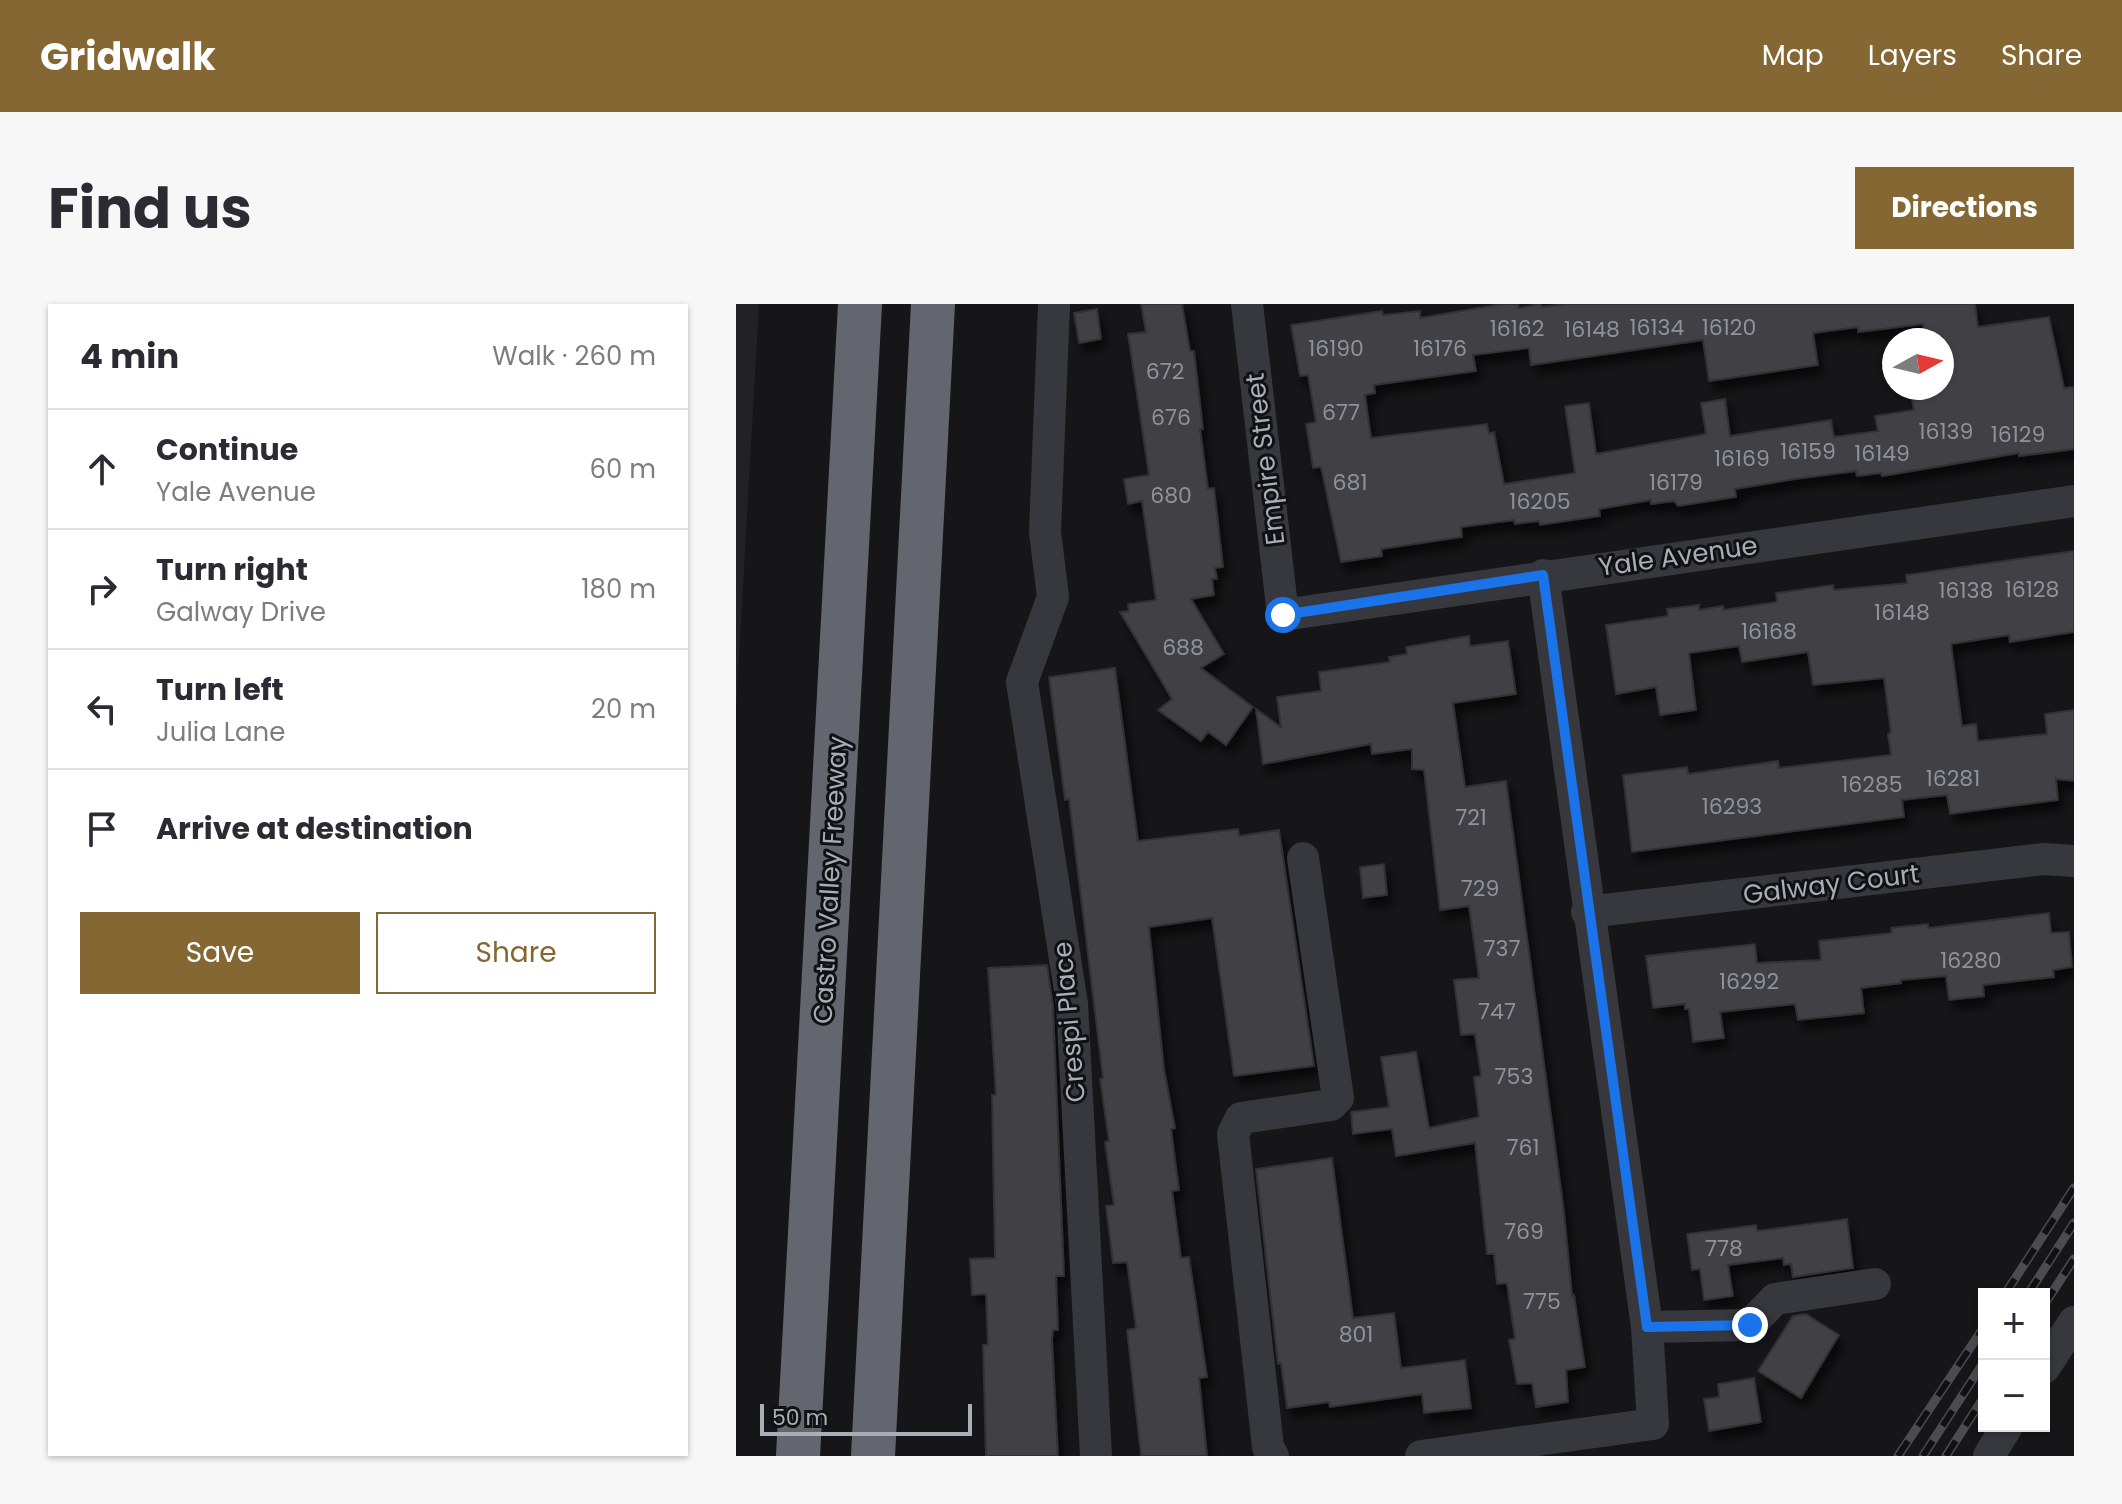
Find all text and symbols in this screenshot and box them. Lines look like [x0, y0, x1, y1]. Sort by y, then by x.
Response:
text: Gridwalk [40, 30, 216, 83]
text: Map [1762, 36, 1824, 75]
text: Layers [1868, 36, 1957, 75]
text: Share [2001, 36, 2082, 75]
button: Directions [1855, 167, 2074, 249]
text: Find us [48, 169, 252, 248]
house number: 16134 [1630, 312, 1685, 343]
house number: 16120 [1702, 312, 1756, 343]
house number: 16162 [1490, 313, 1544, 344]
house number: 16148 [1564, 314, 1620, 345]
north arrow [1882, 328, 1954, 400]
text: 4 min [80, 332, 179, 380]
house number: 16190 [1308, 333, 1364, 364]
house number: 16176 [1413, 333, 1467, 364]
text: Walk · 260 m [492, 338, 656, 374]
house number: 672 [1146, 356, 1184, 387]
street label: Empire Street [1237, 371, 1293, 547]
house number: 677 [1322, 397, 1360, 428]
house number: 676 [1151, 402, 1191, 433]
house number: 16139 [1919, 416, 1973, 447]
house number: 16129 [1991, 419, 2045, 450]
text: Continue [156, 428, 298, 471]
house number: 16159 [1780, 436, 1836, 467]
house number: 16149 [1854, 438, 1910, 469]
house number: 16169 [1714, 443, 1770, 474]
icon: ahead [80, 447, 124, 491]
text: 60 m [589, 451, 656, 487]
house number: 681 [1333, 467, 1367, 498]
house number: 16179 [1649, 467, 1703, 498]
text: Yale Avenue [156, 474, 316, 510]
house number: 680 [1150, 480, 1192, 511]
house number: 16205 [1509, 486, 1571, 517]
street label: Yale Avenue [1596, 527, 1760, 585]
text: Turn right [156, 548, 308, 591]
icon: right [80, 567, 124, 611]
text: 180 m [581, 571, 656, 607]
house number: 16128 [2005, 574, 2059, 605]
house number: 16138 [1939, 575, 1993, 606]
text: Galway Drive [156, 594, 326, 630]
route start [1265, 597, 1301, 633]
house number: 16148 [1874, 597, 1930, 628]
house number: 16168 [1741, 616, 1797, 647]
house number: 688 [1162, 632, 1204, 663]
text: Turn left [156, 668, 284, 711]
icon: left [80, 687, 124, 731]
text: 20 m [591, 691, 656, 727]
text: Julia Lane [156, 714, 285, 750]
street label: Castro Valley Freeway [804, 735, 856, 1025]
house number: 16281 [1926, 763, 1980, 794]
house number: 16285 [1841, 769, 1903, 800]
house number: 16293 [1702, 791, 1762, 822]
house number: 721 [1455, 802, 1487, 833]
icon: arrive [80, 807, 124, 851]
text: Arrive at destination [156, 807, 473, 850]
street label: Galway Court [1741, 855, 1921, 913]
house number: 729 [1461, 873, 1499, 904]
button: Save [80, 912, 360, 994]
button: Share [376, 912, 656, 994]
house number: 737 [1484, 933, 1520, 964]
street label: Crespi Place [1044, 940, 1094, 1104]
house number: 16280 [1940, 945, 2002, 976]
house number: 16292 [1719, 966, 1779, 997]
house number: 747 [1478, 996, 1516, 1027]
house number: 753 [1495, 1061, 1533, 1092]
house number: 761 [1506, 1132, 1540, 1163]
house number: 769 [1504, 1216, 1544, 1247]
house number: 778 [1705, 1233, 1743, 1264]
house number: 775 [1523, 1286, 1561, 1317]
map controls [1978, 1288, 2050, 1432]
button: + [1978, 1288, 2050, 1360]
route end [1732, 1307, 1768, 1343]
house number: 801 [1339, 1319, 1373, 1350]
button: − [1978, 1360, 2050, 1432]
scale bar [760, 1400, 972, 1436]
text: 50 m [772, 1402, 828, 1433]

